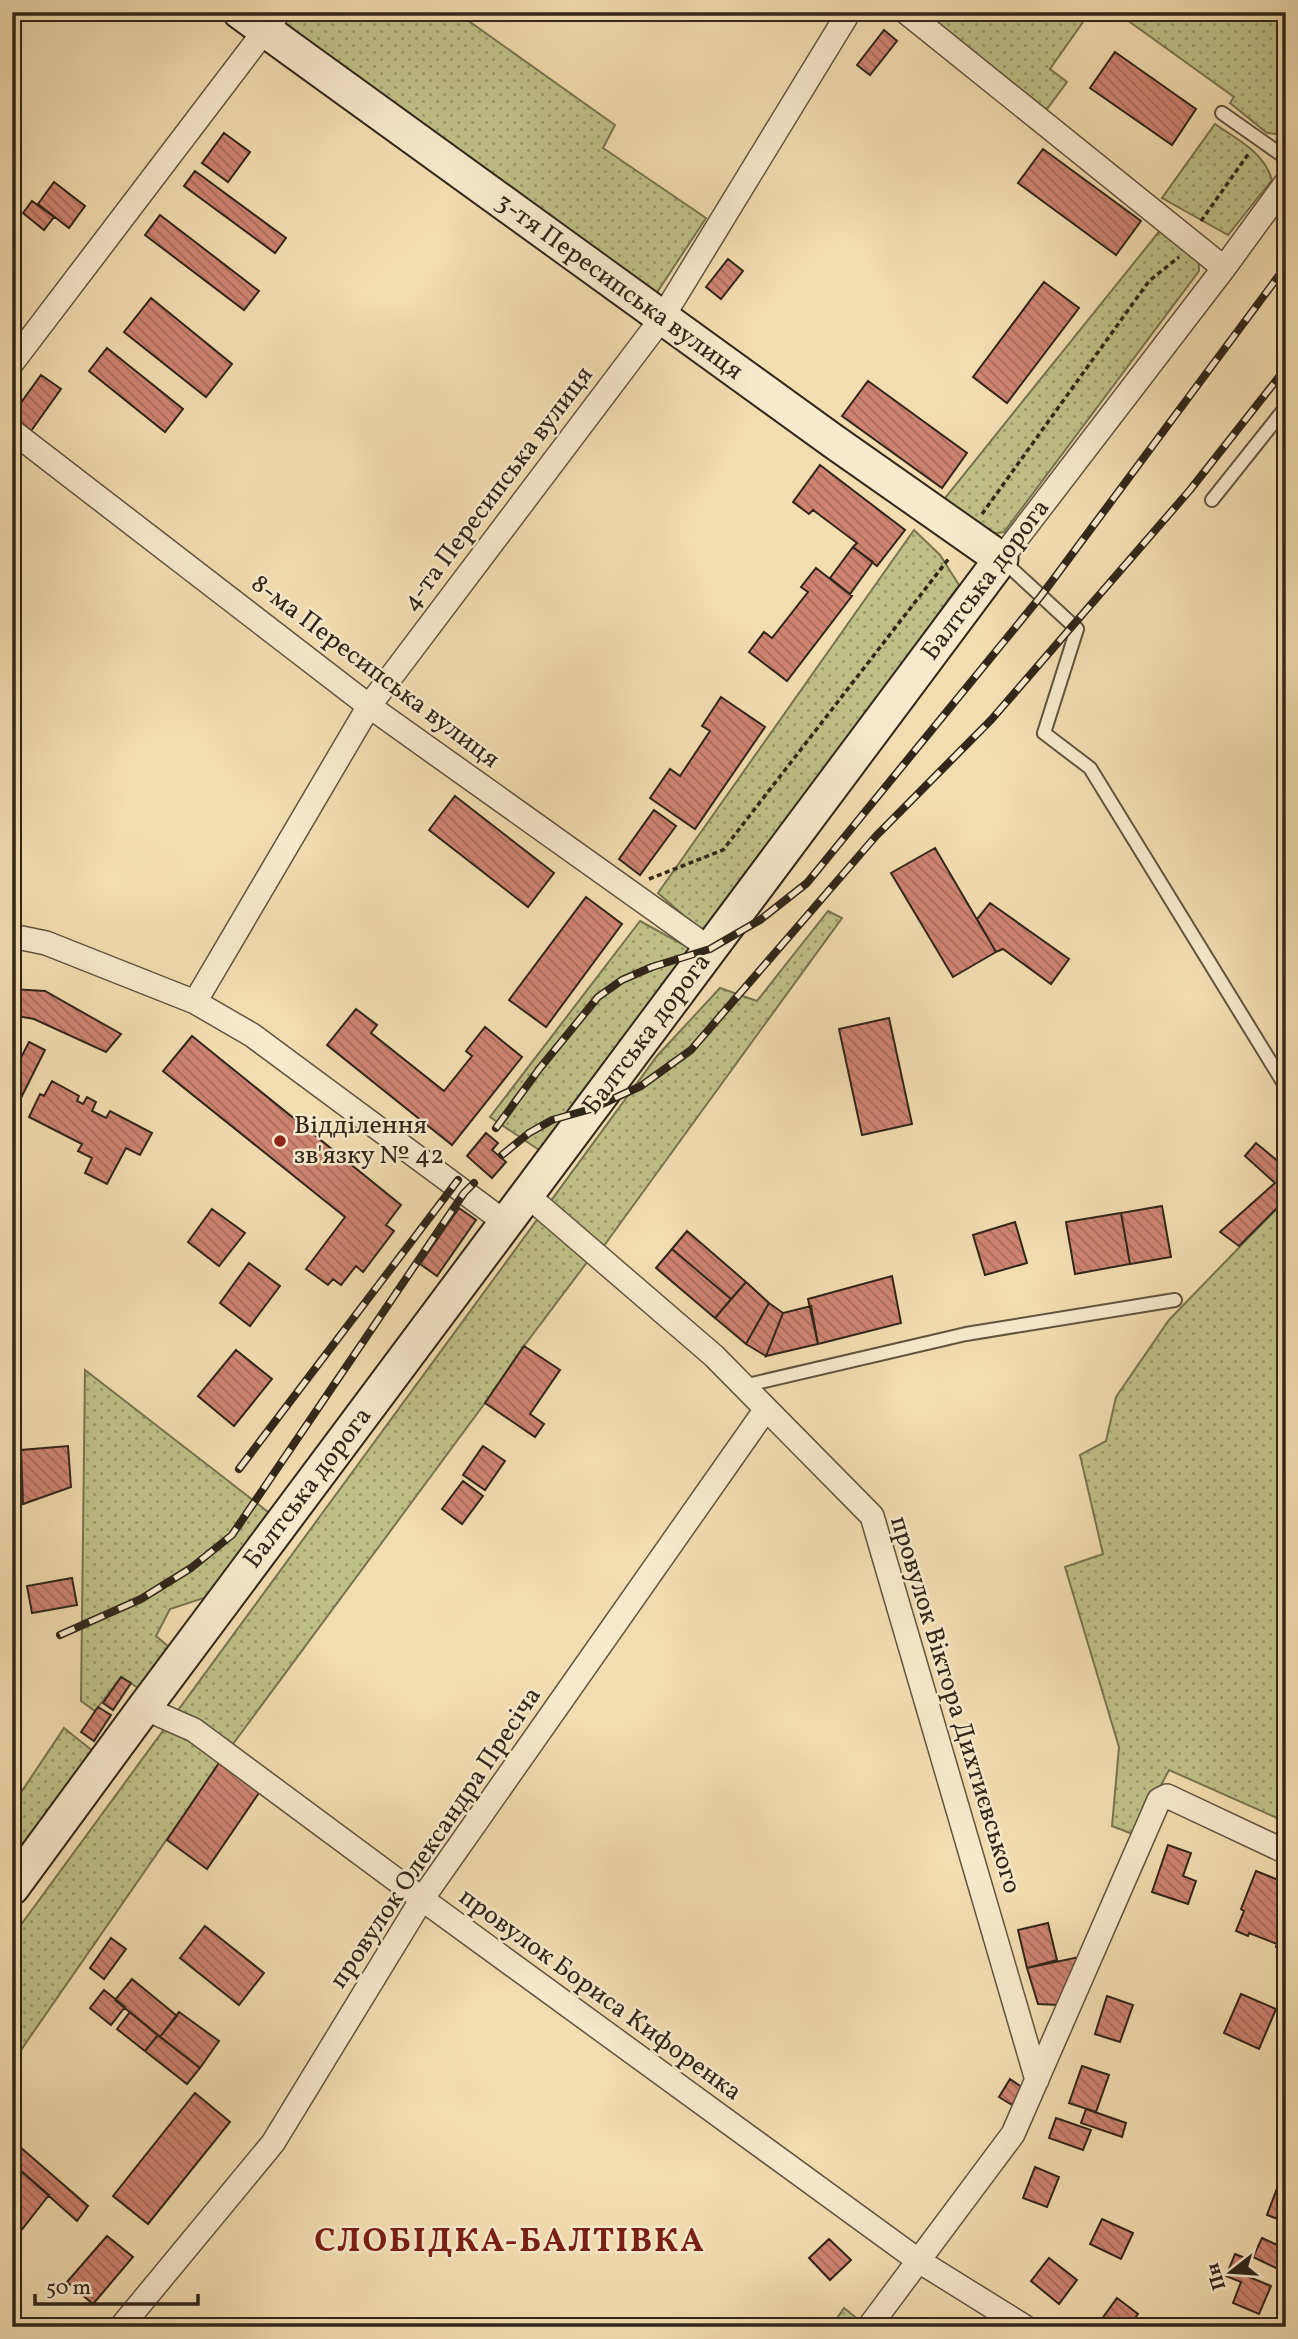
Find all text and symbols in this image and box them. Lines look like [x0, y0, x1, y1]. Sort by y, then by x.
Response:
street label: 3-тя Пересипська вулиця [488, 185, 750, 389]
street label: 4-та Пересипська вулиця [394, 359, 602, 619]
street label: Балтська дорога [913, 492, 1059, 668]
street label: 8-ма Пересипська вулиця [243, 566, 507, 778]
street label: Балтська дорога [574, 946, 720, 1122]
place label: Відділення зв'язку № 42 [294, 1108, 444, 1174]
marker: Відділення зв'язку № 42 [272, 1133, 288, 1149]
street label: Балтська дорога [235, 1400, 381, 1576]
street label: провулок Віктора Дихтиєвського [880, 1512, 1030, 1898]
street label: провулок Олександра Пресіча [321, 1680, 551, 1996]
street label: провулок Бориса Кифоренка [451, 1880, 749, 2110]
district label: СЛОБІДКА-БАЛТІВКА [314, 2220, 706, 2266]
north arrow [1196, 2238, 1266, 2308]
text: Пн [1200, 2260, 1233, 2293]
scale bar [35, 2262, 198, 2306]
text: 50 m [46, 2274, 91, 2303]

